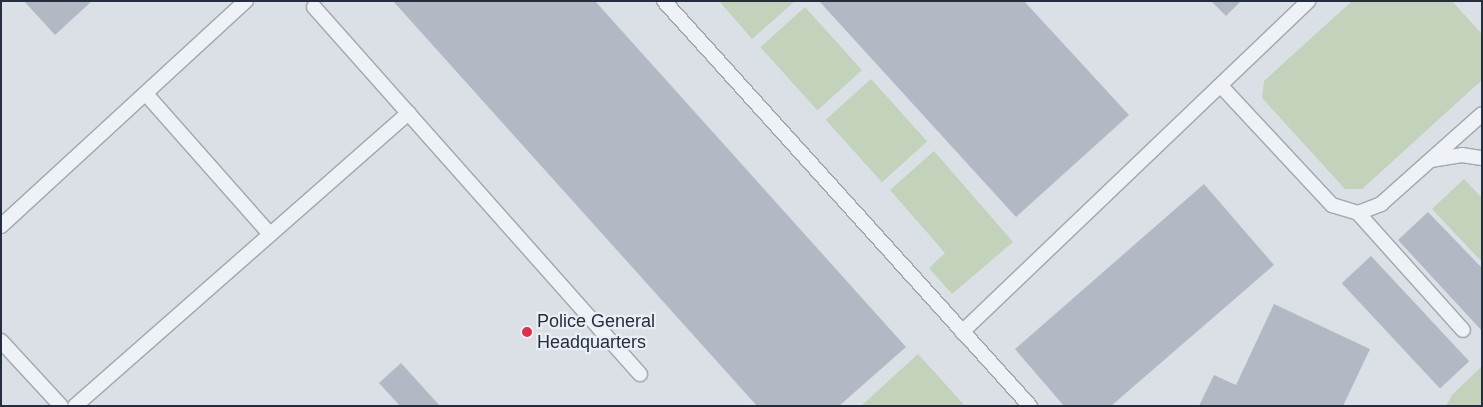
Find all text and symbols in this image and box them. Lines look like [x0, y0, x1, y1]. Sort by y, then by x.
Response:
place label: Police General Headquarters [537, 311, 655, 354]
marker: Police General Headquarters [521, 326, 533, 338]

